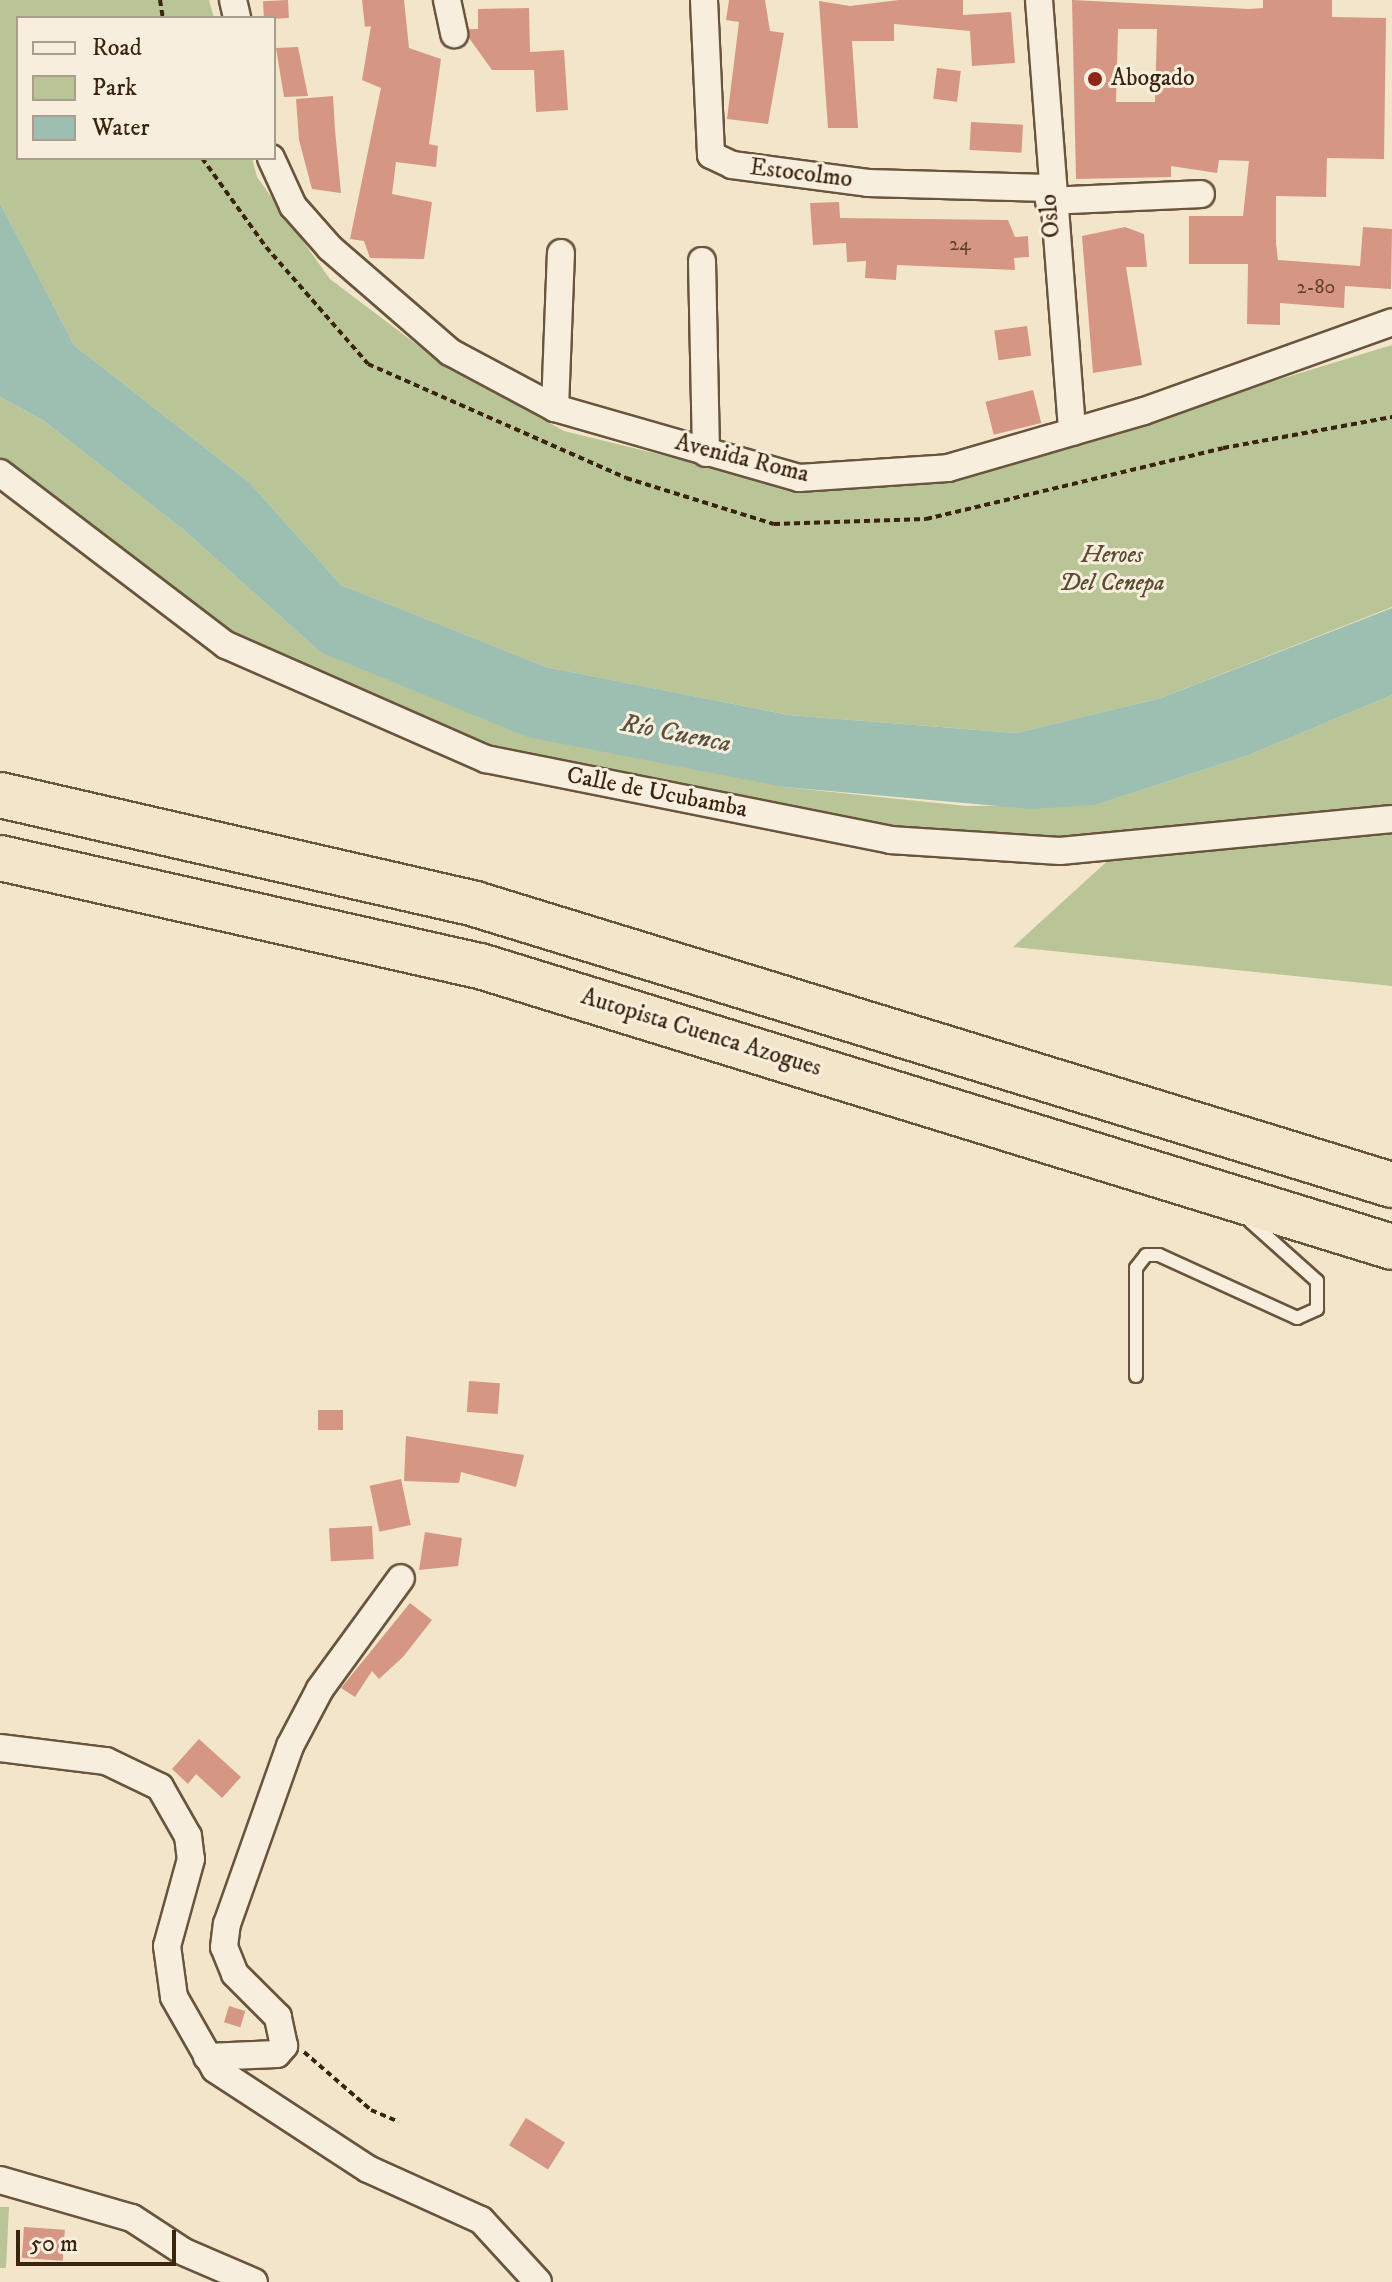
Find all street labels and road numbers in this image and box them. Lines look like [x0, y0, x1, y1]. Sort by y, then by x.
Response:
street label: Estocolmo [748, 153, 854, 195]
street label: Oslo [1035, 193, 1067, 239]
street label: Avenida Roma [672, 428, 812, 490]
street label: Calle de Ucubamba [564, 761, 750, 825]
street label: Autopista Cuenca Azogues [577, 983, 825, 1083]

